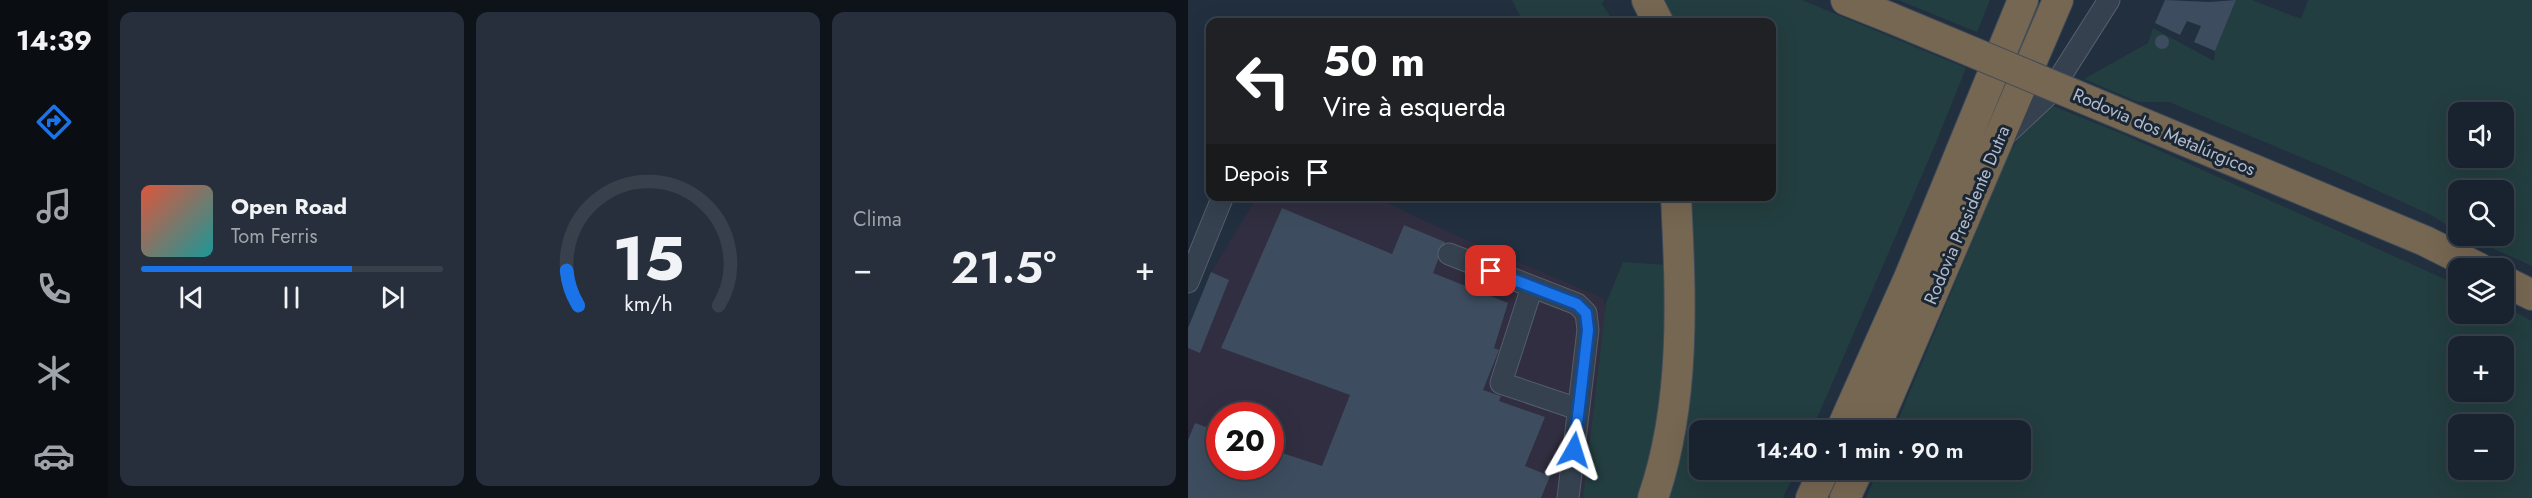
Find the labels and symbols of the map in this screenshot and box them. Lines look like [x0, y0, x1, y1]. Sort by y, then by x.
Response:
street label: Rodovia dos Metalúrgicos [2069, 82, 2259, 182]
street label: Rodovia Presidente Dutra [1918, 122, 2016, 308]
pin [1465, 245, 1516, 296]
speed limit sign: 20 [1206, 402, 1284, 480]
position arrow [1542, 418, 1606, 482]

